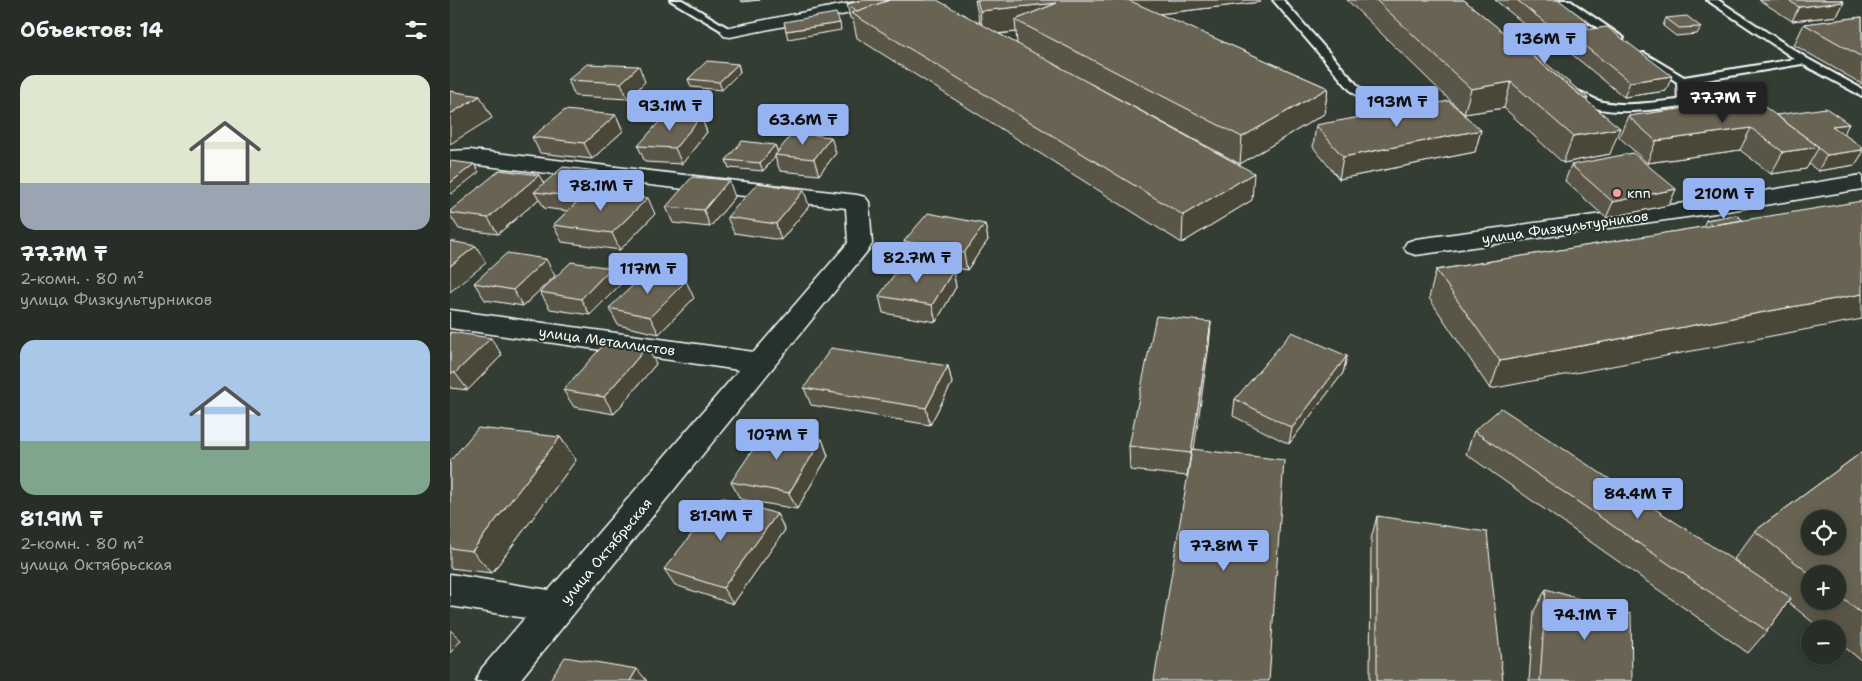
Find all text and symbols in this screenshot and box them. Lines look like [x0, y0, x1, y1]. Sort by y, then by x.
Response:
text: Объектов: 14 [20, 16, 163, 44]
icon: filters [402, 16, 430, 44]
pin: 136M ₸ [1504, 22, 1586, 65]
text: 136M ₸ [1514, 28, 1576, 49]
pin: 77.7M ₸ [1677, 82, 1769, 124]
pin: 193M ₸ [1356, 86, 1438, 128]
text: 77.7M ₸ [1690, 87, 1756, 108]
pin: 93.1M ₸ [624, 90, 716, 132]
text: 193M ₸ [1366, 91, 1428, 112]
text: 93.1M ₸ [638, 95, 702, 116]
pin: 63.6M ₸ [757, 104, 849, 146]
icon: home [180, 108, 270, 198]
text: 63.6M ₸ [769, 109, 837, 130]
pin: 78.1M ₸ [555, 170, 647, 212]
text: 78.1M ₸ [569, 175, 633, 196]
pin: 210M ₸ [1683, 178, 1765, 220]
text: 210M ₸ [1694, 183, 1754, 204]
place label: кпп [1627, 184, 1651, 202]
marker: кпп [1611, 187, 1623, 199]
street label: улица Физкультурников [1480, 206, 1650, 248]
text: 77.7M ₸ [20, 240, 107, 268]
pin: 82.7M ₸ [871, 242, 963, 284]
text: 82.7M ₸ [883, 247, 951, 268]
pin: 117M ₸ [607, 252, 689, 295]
text: 117M ₸ [620, 258, 676, 279]
text: 2-комн. · 80 m² [20, 268, 144, 289]
text: улица Физкультурников [20, 289, 212, 310]
street label: улица Металлистов [538, 323, 676, 359]
icon: home [180, 373, 270, 463]
pin: 107M ₸ [736, 418, 818, 461]
text: 107M ₸ [747, 424, 807, 445]
pin: 84.4M ₸ [1592, 478, 1684, 520]
text: 84.4M ₸ [1604, 483, 1672, 504]
street label: улица Октябрьская [556, 494, 656, 608]
pin: 81.9M ₸ [675, 500, 767, 542]
text: 81.9M ₸ [20, 505, 103, 533]
text: 81.9M ₸ [689, 505, 753, 526]
map controls [1801, 510, 1846, 665]
button: locate [1801, 510, 1846, 555]
pin: 77.8M ₸ [1178, 530, 1270, 572]
text: 2-комн. · 80 m² [20, 533, 144, 554]
text: 77.8M ₸ [1190, 535, 1258, 556]
text: улица Октябрьская [20, 554, 172, 575]
button: + [1801, 565, 1846, 610]
pin: 74.1M ₸ [1539, 598, 1631, 641]
text: 74.1M ₸ [1553, 604, 1617, 625]
button: − [1801, 620, 1846, 665]

